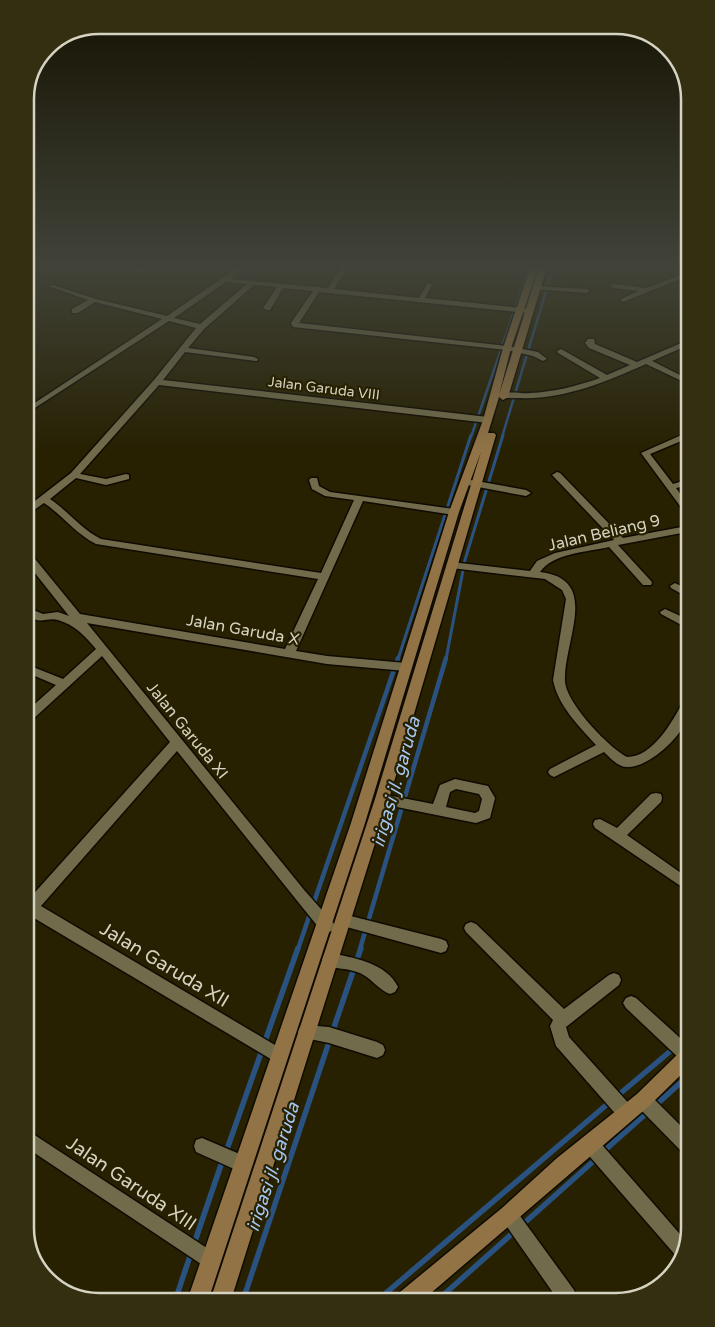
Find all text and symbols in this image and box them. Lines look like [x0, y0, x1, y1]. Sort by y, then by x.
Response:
street label: Jalan Garuda VIII [267, 373, 381, 404]
street label: Jalan Beliang 9 [546, 510, 662, 556]
street label: Jalan Garuda X [185, 610, 301, 650]
street label: Jalan Garuda XI [142, 678, 232, 783]
water label: irigasi jl. garuda [367, 714, 425, 850]
street label: Jalan Garuda XII [96, 918, 233, 1012]
water label: irigasi jl. garuda [242, 1099, 304, 1234]
street label: Jalan Garuda XIII [62, 1132, 201, 1235]

